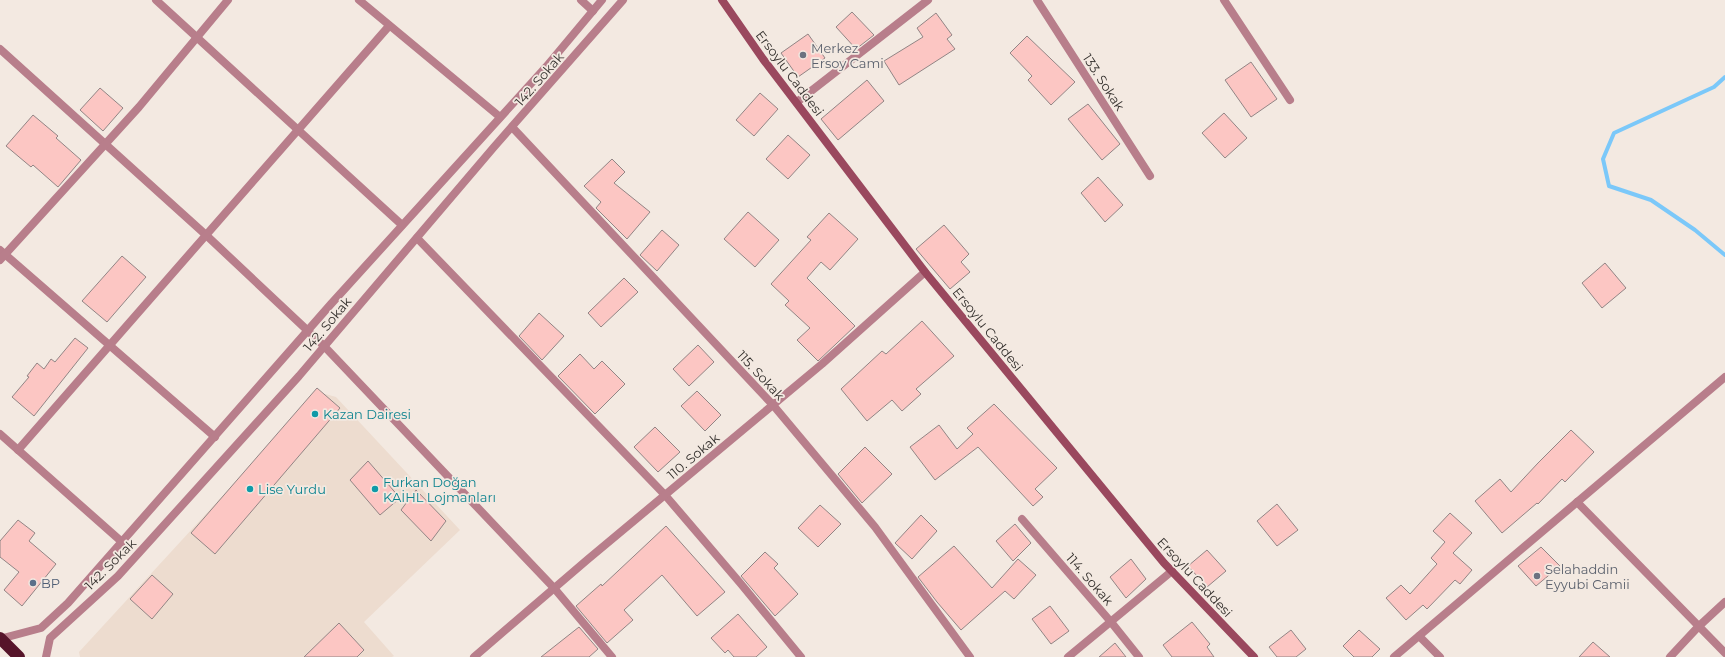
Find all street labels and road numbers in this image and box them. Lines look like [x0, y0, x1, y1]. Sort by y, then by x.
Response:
street label: Ersoylu Caddesi [753, 27, 827, 119]
street label: 142. Sokak [511, 49, 567, 109]
street label: 133. Sokak [1080, 51, 1128, 114]
street label: Ersoylu Caddesi [949, 284, 1027, 374]
street label: 142. Sokak [300, 293, 355, 354]
street label: 115. Sokak [734, 347, 788, 403]
street label: 110. Sokak [664, 429, 723, 482]
street label: Ersoylu Caddesi [1154, 534, 1236, 620]
street label: 142. Sokak [81, 535, 139, 593]
street label: 114. Sokak [1063, 550, 1117, 608]

